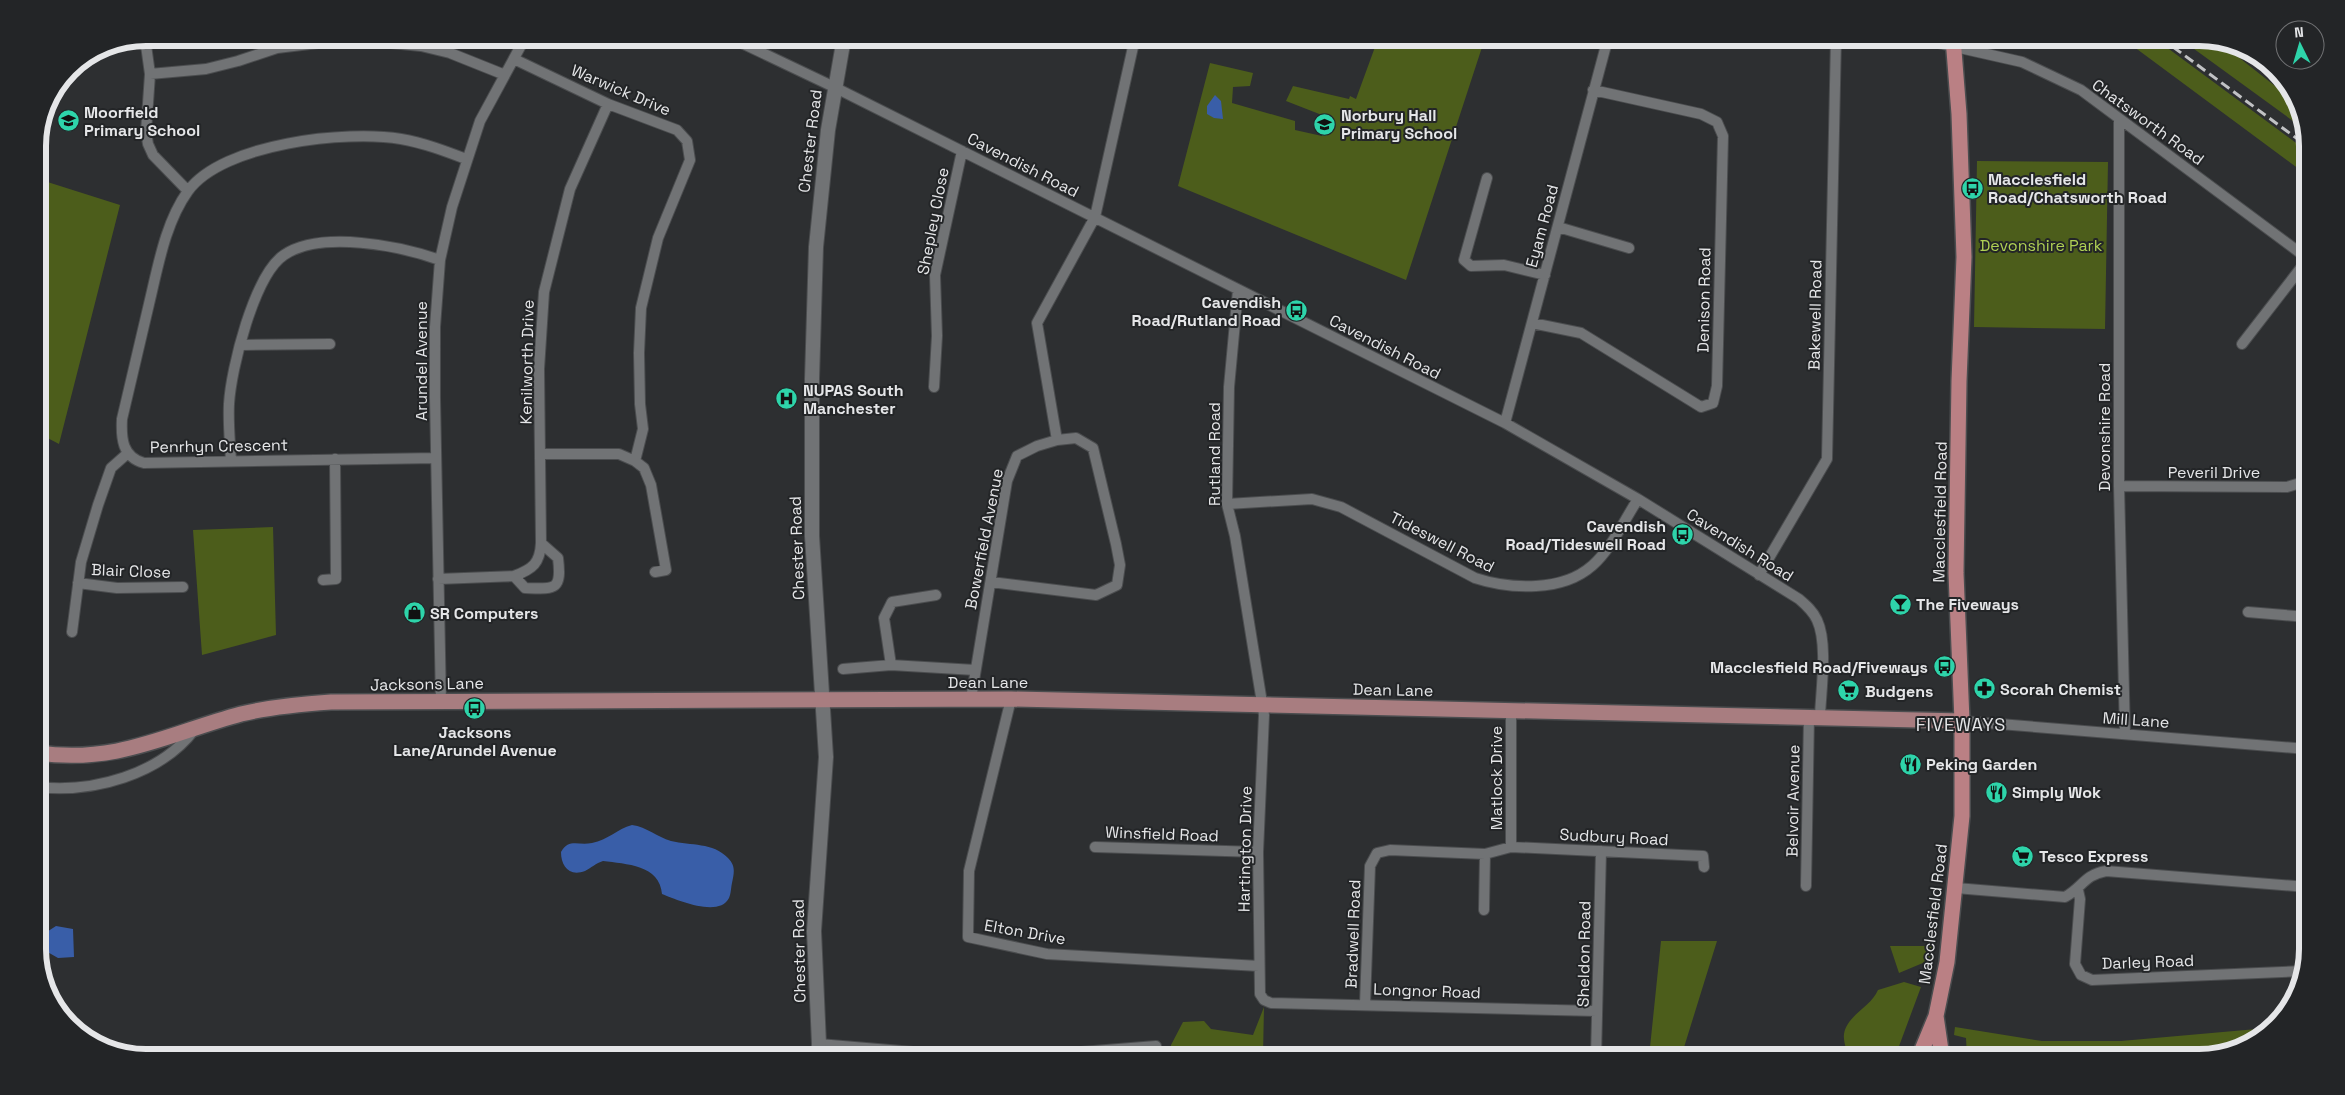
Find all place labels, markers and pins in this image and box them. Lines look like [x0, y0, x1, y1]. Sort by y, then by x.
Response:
place label: Moorfield Primary School [84, 102, 200, 141]
place label: Norbury Hall Primary School [1341, 105, 1457, 144]
school or university icon: Moorfield Primary School [56, 109, 80, 133]
school or university icon: Norbury Hall Primary School [1313, 112, 1337, 136]
place label: Macclesfield Road/Chatsworth Road [1988, 169, 2167, 208]
bus stop icon: Macclesfield Road/Chatsworth Road [1960, 176, 1984, 200]
place label: Cavendish Road/Rutland Road [1131, 292, 1281, 331]
bus stop icon: Cavendish Road/Rutland Road [1285, 299, 1309, 323]
place label: NUPAS South Manchester [803, 380, 904, 419]
hospital icon: NUPAS South Manchester [775, 387, 799, 411]
place label: Cavendish Road/Tideswell Road [1505, 516, 1666, 555]
bus stop icon: Cavendish Road/Tideswell Road [1670, 523, 1694, 547]
bar icon: The Fiveways [1888, 592, 1912, 616]
place label: The Fiveways [1916, 594, 2019, 615]
shop icon: SR Computers [402, 601, 426, 625]
place label: SR Computers [430, 603, 538, 624]
bus stop icon: Macclesfield Road/Fiveways [1932, 655, 1956, 679]
place label: Macclesfield Road/Fiveways [1710, 657, 1928, 678]
pharmacy icon: Scorah Chemist [1972, 677, 1996, 701]
supermarket icon: Budgens [1837, 679, 1861, 703]
place label: Scorah Chemist [2000, 679, 2121, 700]
place label: Budgens [1865, 681, 1933, 702]
bus stop icon: Jacksons Lane/Arundel Avenue [463, 696, 487, 720]
place label: Jacksons Lane/Arundel Avenue [393, 722, 557, 761]
restaurant icon: Peking Garden [1898, 752, 1922, 776]
place label: Peking Garden [1926, 754, 2037, 775]
restaurant icon: Simply Wok [1984, 780, 2008, 804]
place label: Simply Wok [2012, 782, 2101, 803]
supermarket icon: Tesco Express [2011, 844, 2035, 868]
place label: Tesco Express [2039, 846, 2148, 867]

